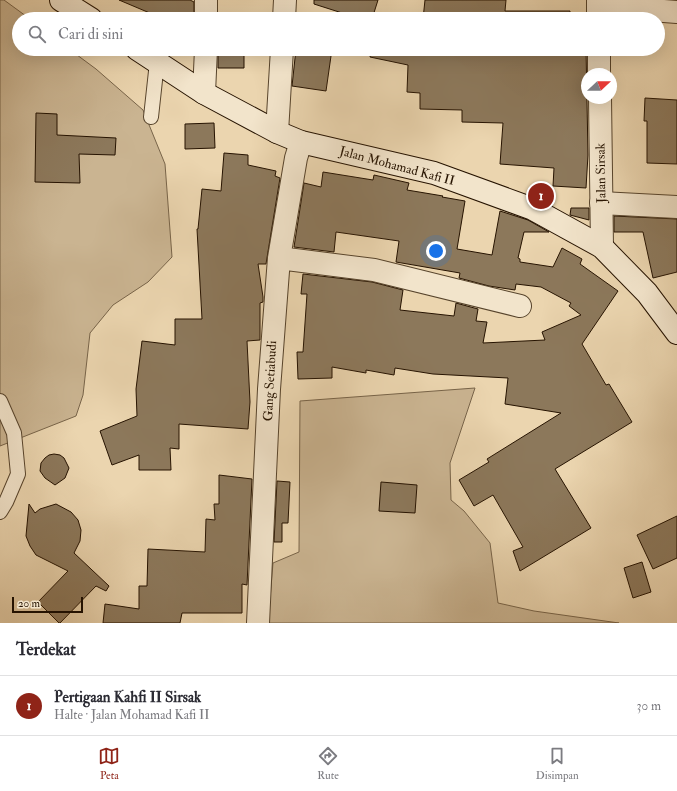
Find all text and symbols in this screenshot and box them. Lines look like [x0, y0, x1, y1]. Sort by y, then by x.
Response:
search box [12, 12, 665, 56]
icon: search [26, 23, 48, 45]
text: Cari di sini [58, 25, 123, 44]
north arrow [581, 68, 617, 104]
street label: Jalan Sirsak [592, 142, 610, 204]
street label: Jalan Mohamad Kafi II [337, 143, 456, 189]
pin: 1 [528, 181, 554, 211]
your location [426, 241, 446, 261]
street label: Gang Setiabudi [260, 340, 280, 422]
scale bar [12, 595, 83, 614]
text: 20 m [18, 597, 40, 610]
text: Terdekat [16, 639, 76, 660]
text: Pertigaan Kahfi II Sirsak [54, 688, 201, 707]
text: 1 [27, 698, 31, 714]
text: 30 m [637, 698, 661, 714]
text: Halte · Jalan Mohamad Kafi II [54, 707, 209, 723]
tab: Peta [98, 745, 120, 782]
tab: Rute [317, 745, 339, 782]
tab: Disimpan [536, 745, 579, 782]

